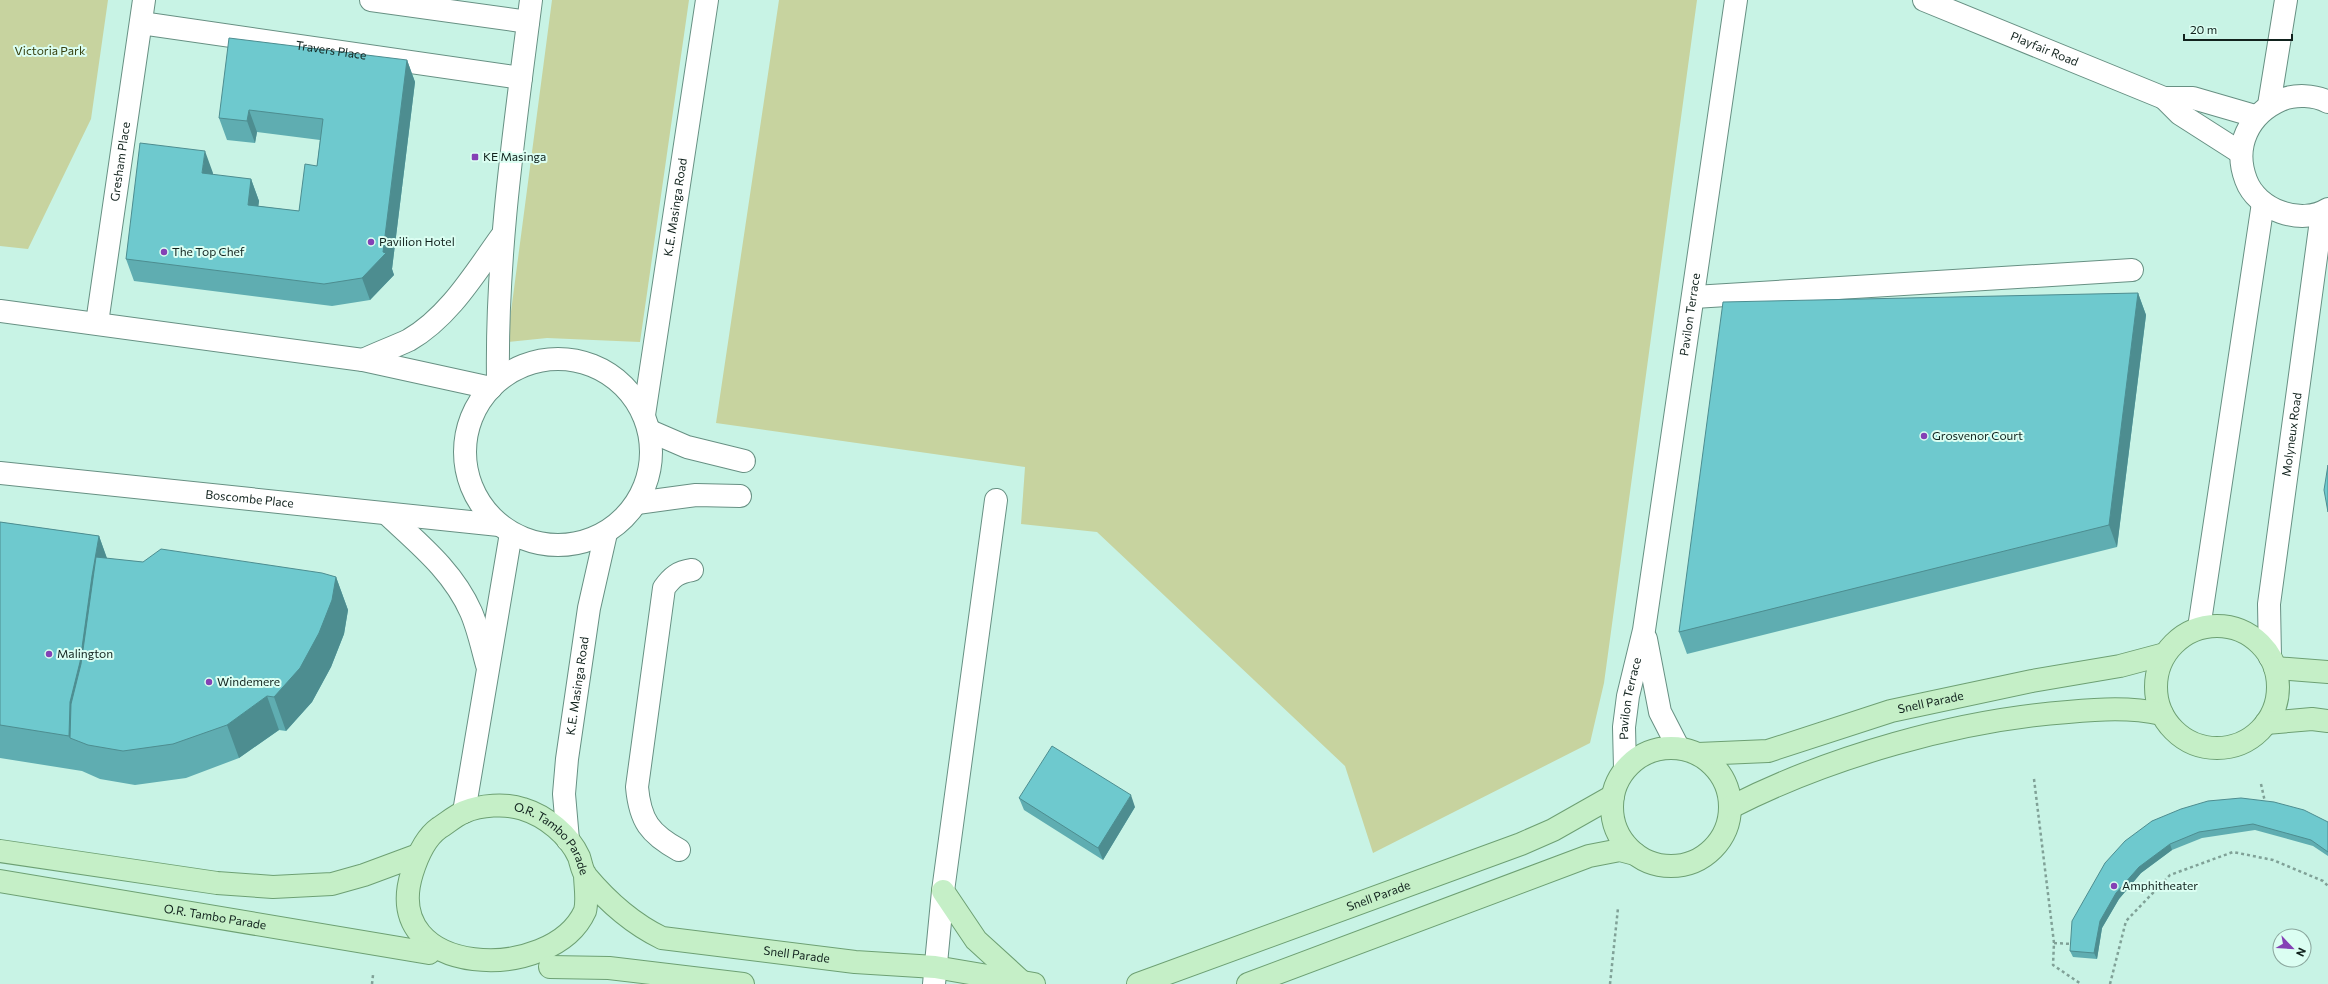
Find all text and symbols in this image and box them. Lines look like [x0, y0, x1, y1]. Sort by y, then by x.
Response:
scale bar [2184, 16, 2292, 42]
text: 20 m [2190, 22, 2217, 36]
street label: Playfair Road [2009, 28, 2081, 68]
street label: Travers Place [295, 37, 367, 62]
park label: Victoria Park [15, 43, 86, 57]
street label: Gresham Place [107, 121, 132, 202]
place label: KE Masinga [483, 149, 546, 163]
marker: KE Masinga [470, 152, 480, 162]
street label: K.E. Masinga Road [660, 157, 689, 257]
place label: Pavilion Hotel [379, 234, 455, 248]
marker: Pavilion Hotel [366, 237, 376, 247]
place label: The Top Chef [172, 244, 245, 258]
marker: The Top Chef [159, 247, 169, 257]
street label: Pavilon Terrace [1676, 272, 1702, 357]
street label: Molyneux Road [2278, 392, 2304, 477]
place label: Grosvenor Court [1932, 428, 2023, 442]
marker: Grosvenor Court [1919, 431, 1929, 441]
street label: Boscombe Place [205, 486, 295, 510]
street label: K.E. Masinga Road [563, 636, 591, 736]
place label: Malington [57, 646, 113, 660]
marker: Malington [44, 649, 54, 659]
street label: Pavilon Terrace [1616, 656, 1643, 740]
place label: Windemere [217, 674, 280, 688]
marker: Windemere [204, 677, 214, 687]
street label: Snell Parade [1896, 688, 1965, 715]
street label: O.R. Tambo Parade [513, 799, 592, 877]
street label: Snell Parade [1344, 877, 1412, 913]
place label: Amphitheater [2122, 878, 2198, 892]
marker: Amphitheater [2109, 881, 2119, 891]
street label: O.R. Tambo Parade [163, 901, 267, 932]
north arrow [2272, 928, 2312, 968]
street label: Snell Parade [763, 943, 831, 965]
text: N [2294, 946, 2309, 959]

